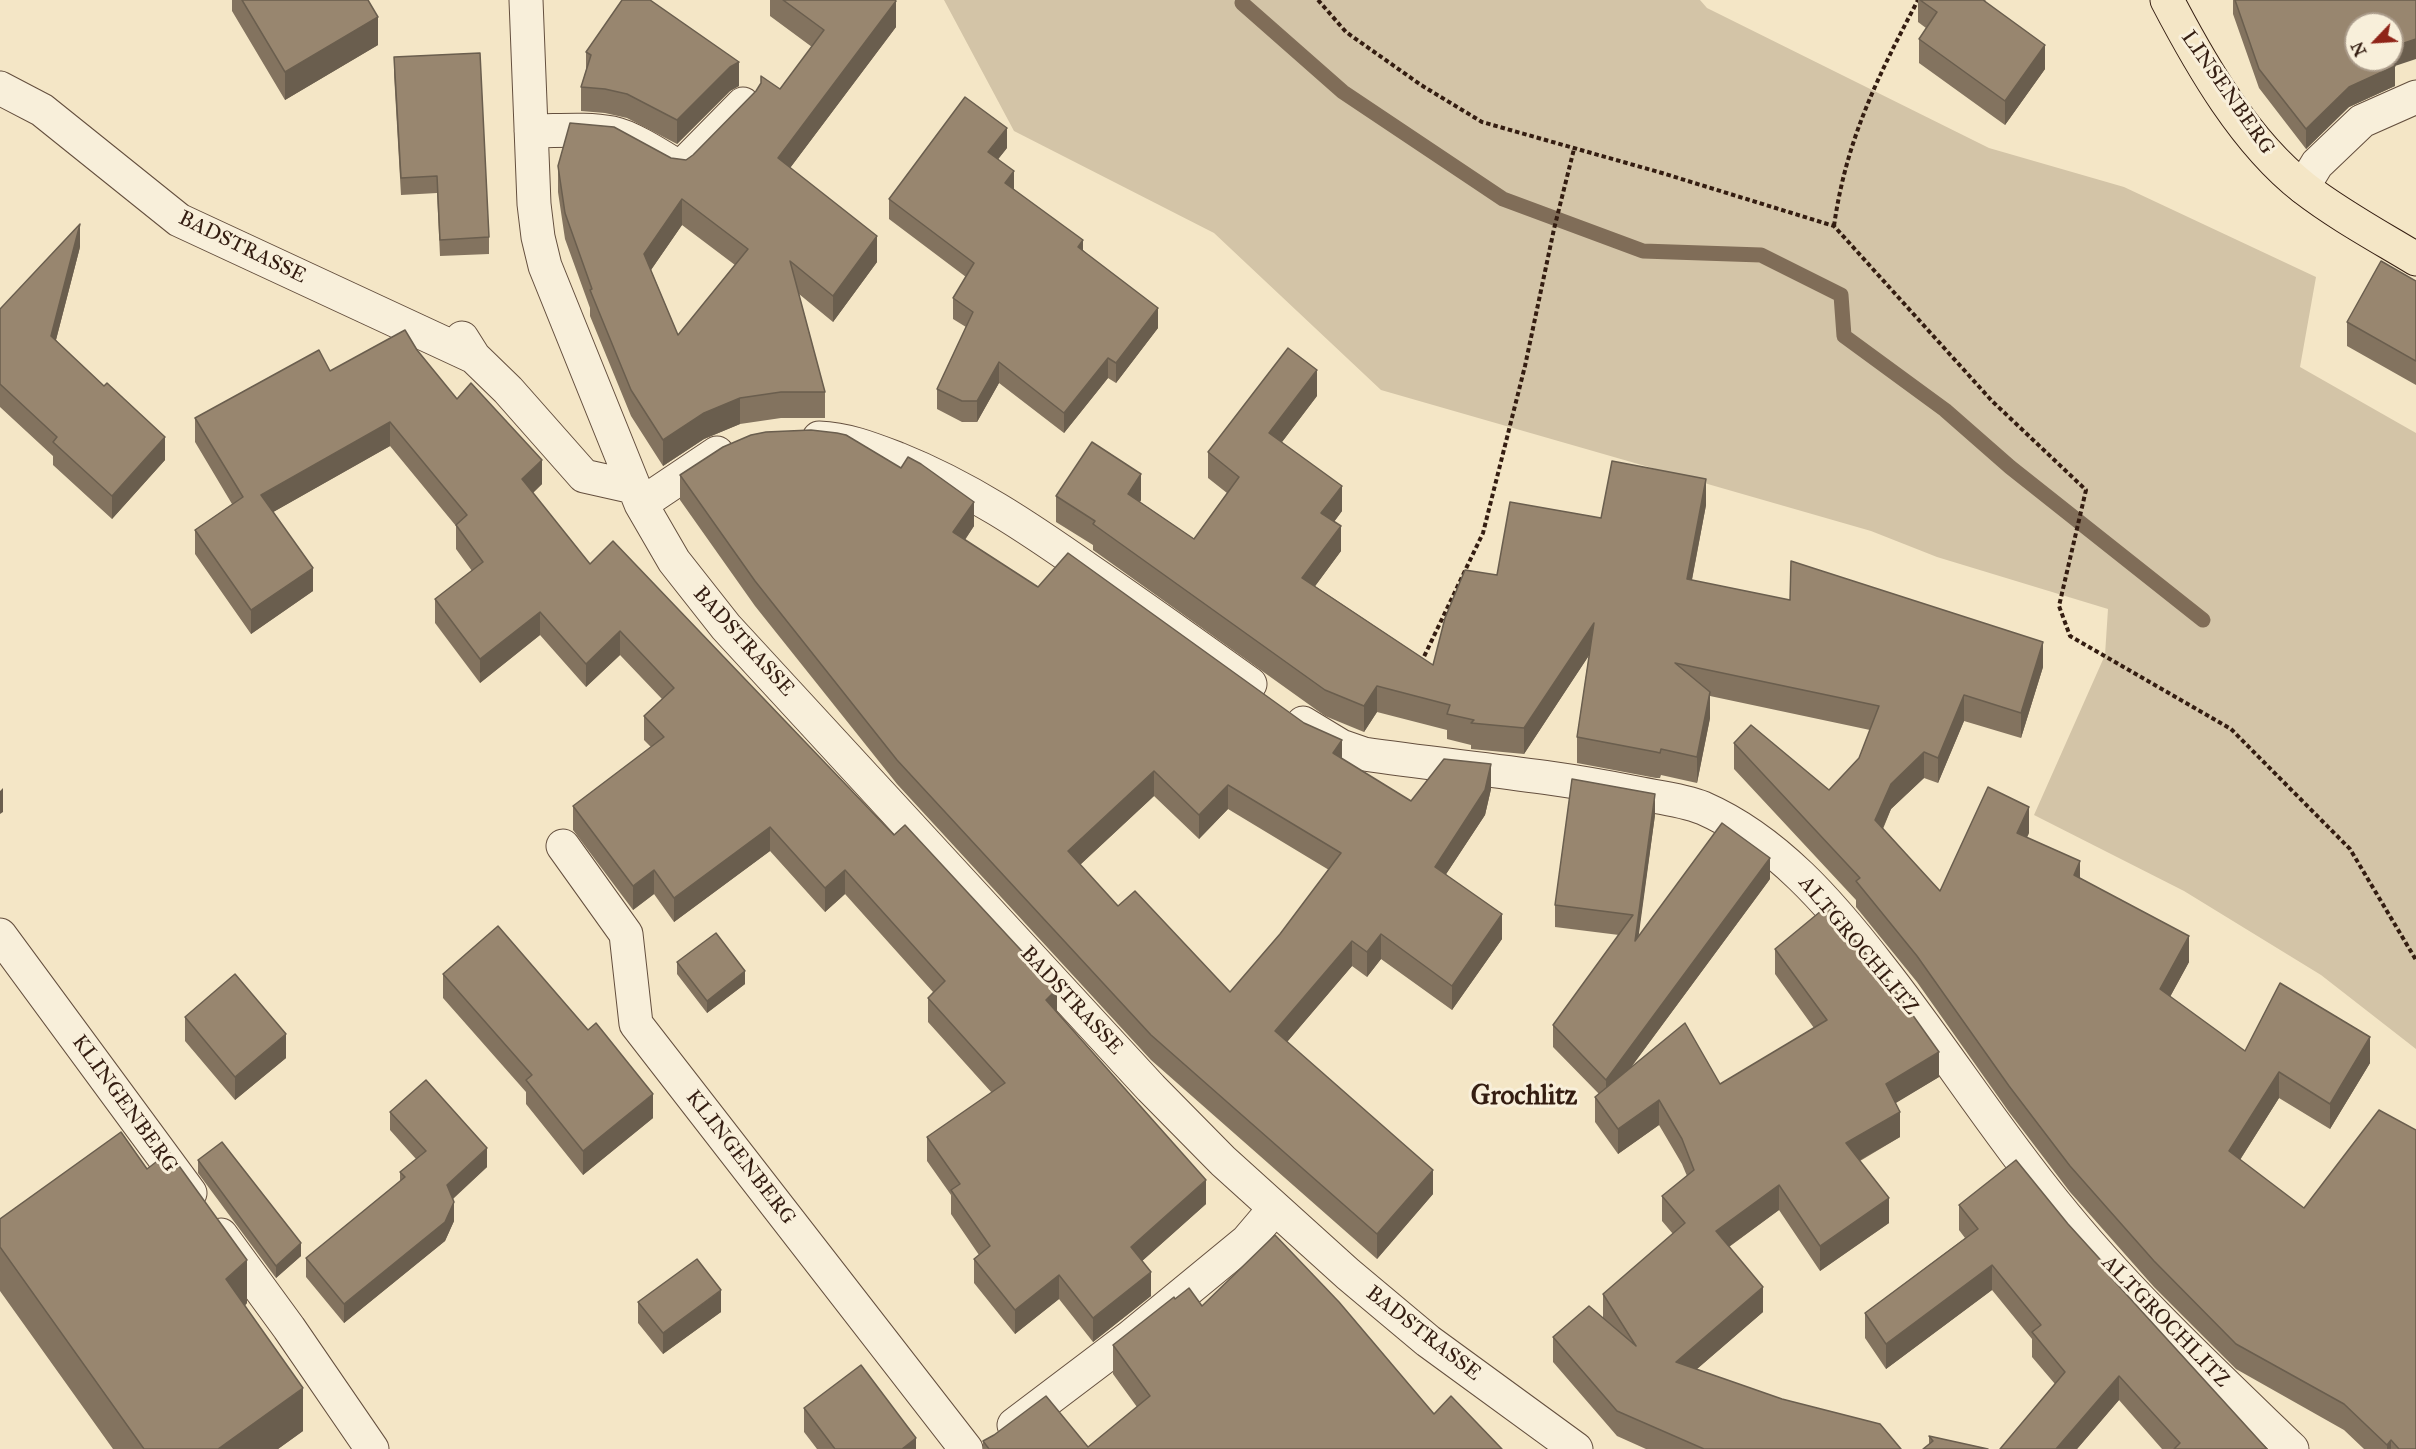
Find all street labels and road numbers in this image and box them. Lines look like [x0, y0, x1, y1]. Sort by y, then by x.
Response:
street label: LINSENBERG [2175, 26, 2279, 160]
street label: BADSTRASSE [174, 206, 310, 290]
street label: BADSTRASSE [687, 582, 799, 702]
street label: ALTGROCHLITZ [1793, 871, 1923, 1021]
street label: BADSTRASSE [1014, 942, 1128, 1060]
street label: KLINGENBERG [66, 1030, 182, 1178]
street label: KLINGENBERG [680, 1086, 800, 1230]
street label: ALTGROCHLITZ [2096, 1251, 2234, 1393]
street label: BADSTRASSE [1360, 1281, 1486, 1387]

